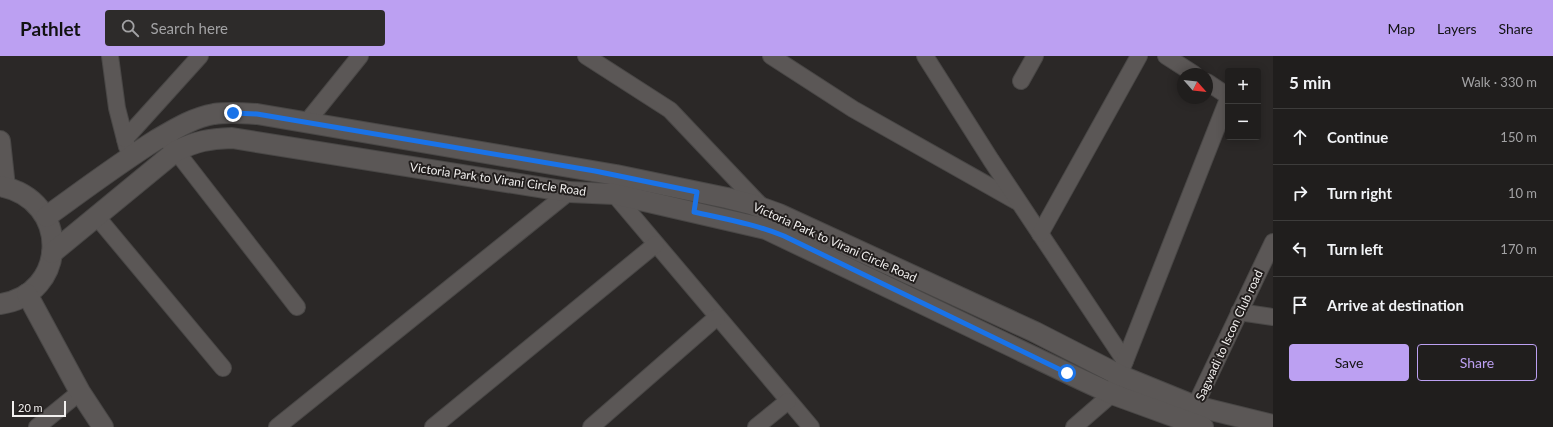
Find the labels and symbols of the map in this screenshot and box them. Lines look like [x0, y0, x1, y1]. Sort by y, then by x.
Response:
north arrow [1177, 68, 1213, 104]
route end [224, 104, 242, 122]
street label: Victoria Park to Virani Circle Road [409, 159, 587, 199]
street label: Victoria Park to Virani Circle Road [751, 199, 919, 285]
street label: Sagwadi to Iscon Club road [1192, 267, 1266, 403]
route start [1058, 364, 1076, 382]
scale bar [12, 399, 66, 418]

